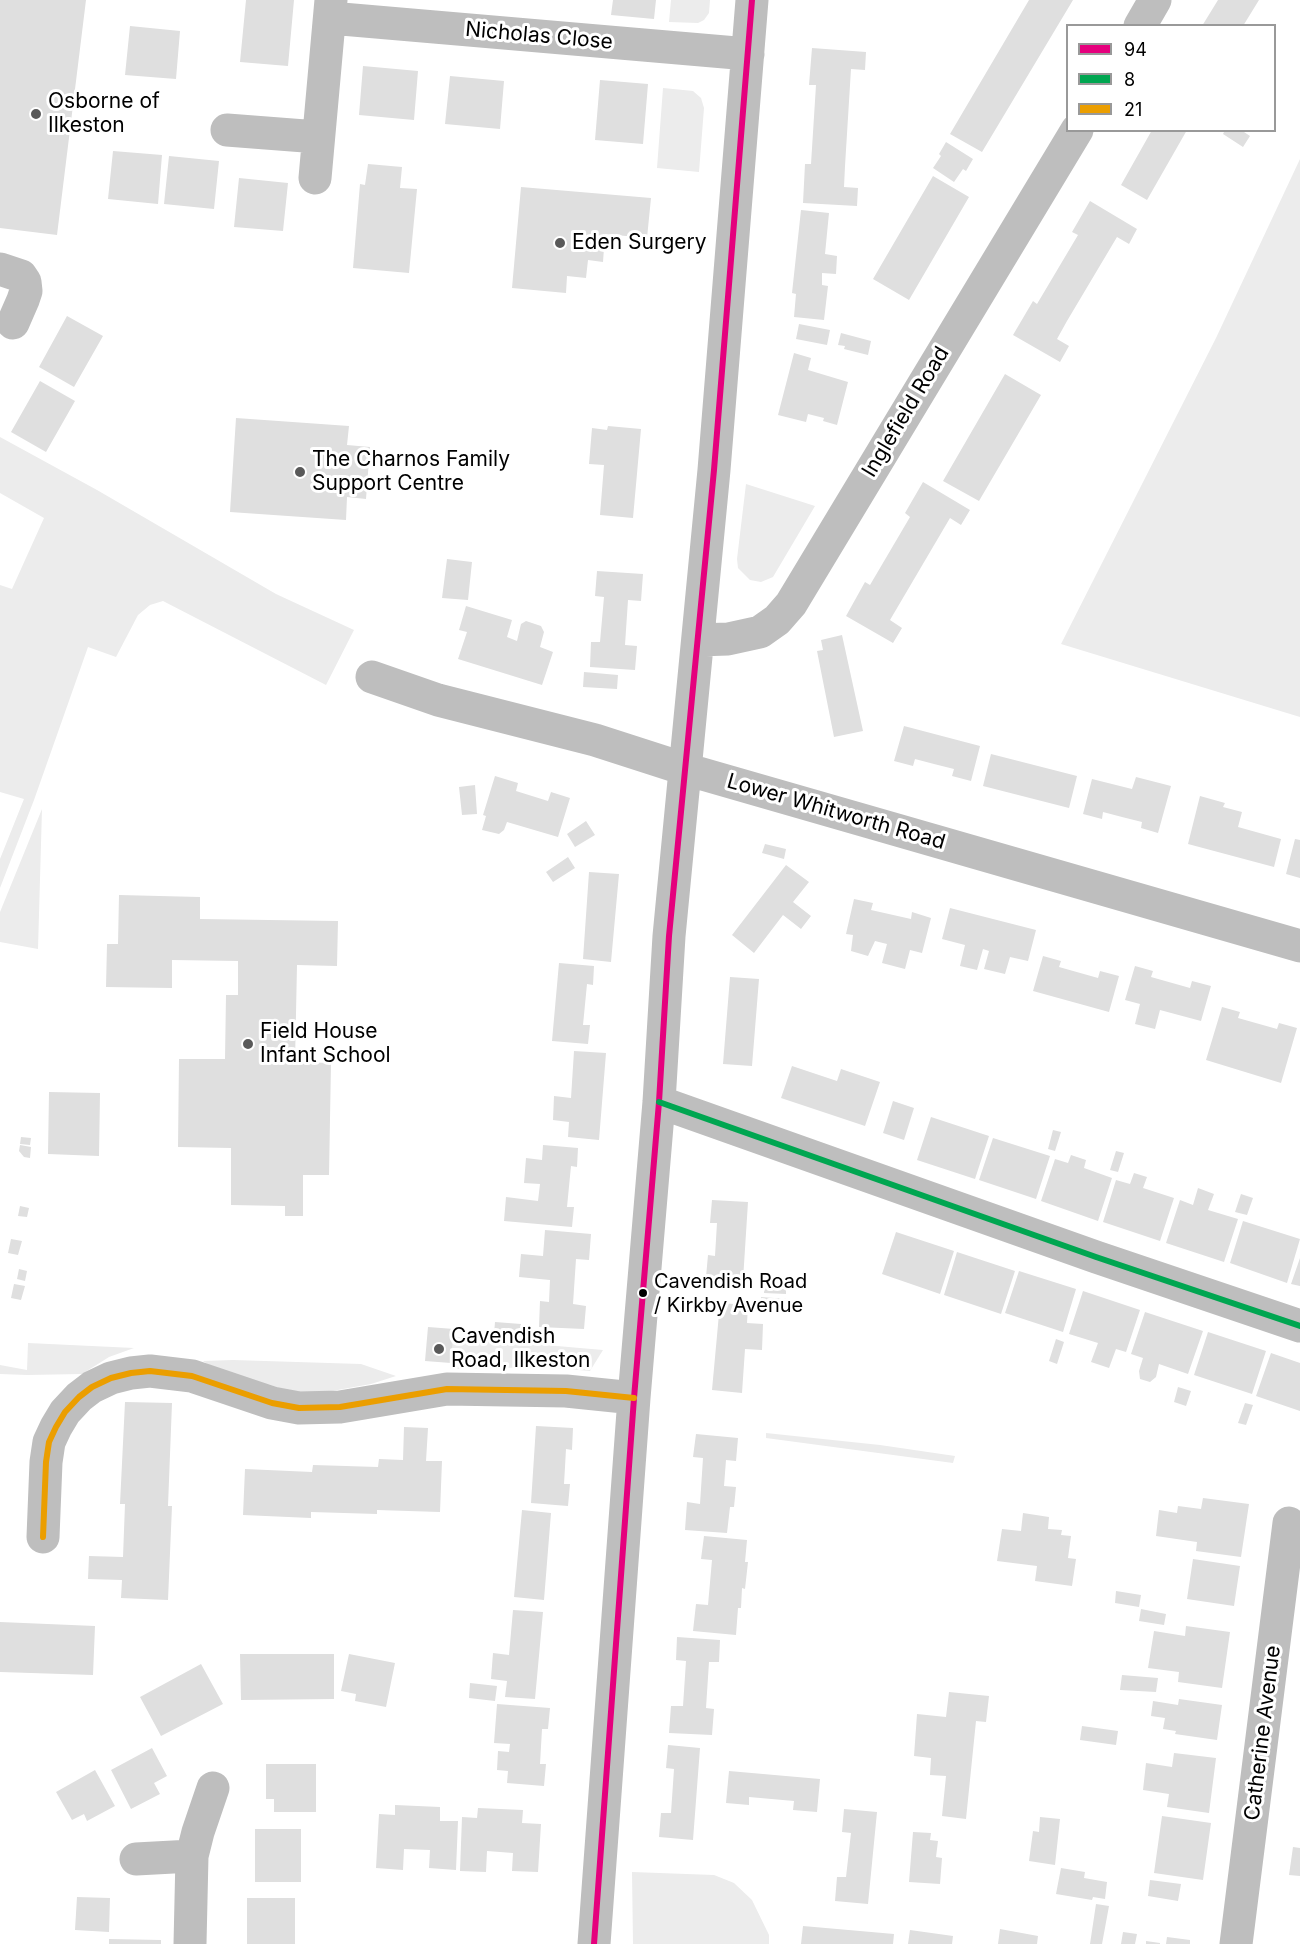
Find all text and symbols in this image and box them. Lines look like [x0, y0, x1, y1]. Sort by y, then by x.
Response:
street label: Nicholas Close [464, 17, 614, 55]
legend [1066, 24, 1276, 132]
text: 94 [1124, 39, 1147, 60]
text: 8 [1124, 69, 1135, 90]
place label: Osborne of Ilkeston [48, 89, 160, 139]
text: 21 [1124, 99, 1142, 120]
marker: Osborne of Ilkeston [29, 107, 43, 121]
place label: Eden Surgery [572, 230, 707, 256]
marker: Eden Surgery [553, 236, 567, 250]
street label: Inglefield Road [857, 342, 955, 482]
place label: The Charnos Family Support Centre [312, 447, 510, 497]
marker: The Charnos Family Support Centre [293, 465, 307, 479]
street label: Lower Whitworth Road [724, 769, 948, 855]
place label: Field House Infant School [260, 1019, 391, 1069]
marker: Field House Infant School [241, 1037, 255, 1051]
place label: Cavendish Road / Kirkby Avenue [654, 1270, 807, 1317]
marker: Cavendish Road / Kirkby Avenue [637, 1287, 649, 1299]
place label: Cavendish Road, Ilkeston [451, 1324, 590, 1374]
marker: Cavendish Road, Ilkeston [432, 1342, 446, 1356]
street label: Catherine Avenue [1240, 1644, 1286, 1822]

